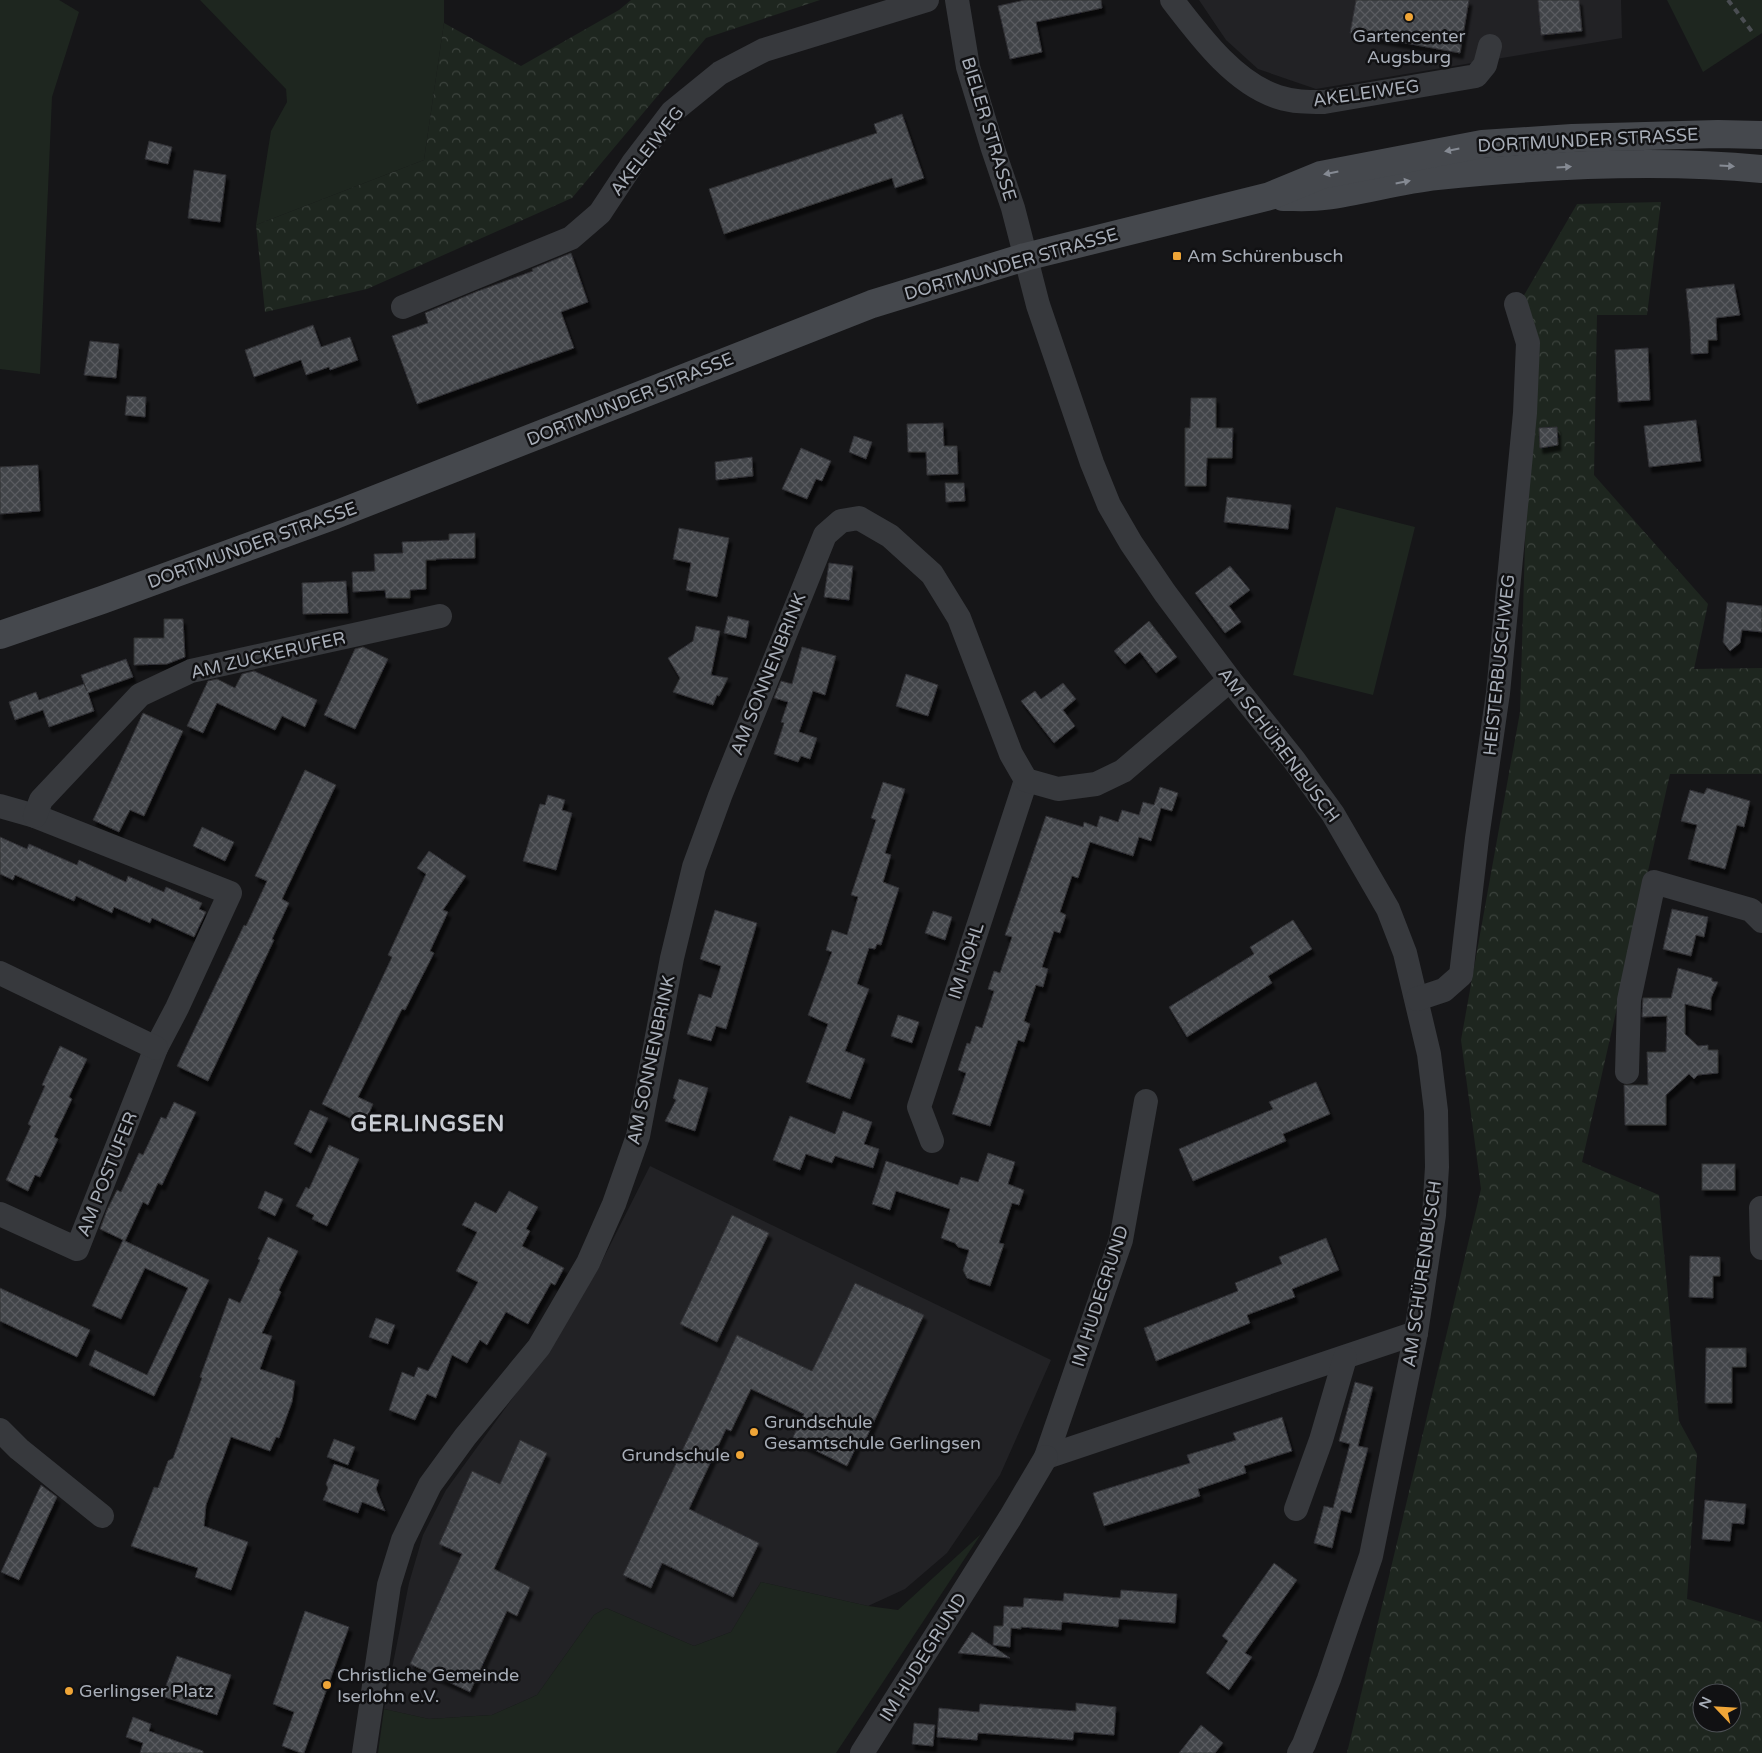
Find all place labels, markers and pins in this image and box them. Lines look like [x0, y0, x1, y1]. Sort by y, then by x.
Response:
marker: Gartencenter Augsburg [1403, 11, 1415, 23]
place label: Gartencenter Augsburg [1353, 25, 1466, 68]
place label: Am Schürenbusch [1187, 245, 1343, 267]
marker: Am Schürenbusch [1171, 250, 1183, 262]
place label: Grundschule Gesamtschule Gerlingsen [764, 1411, 981, 1454]
marker: Grundschule Gesamtschule Gerlingsen [748, 1426, 760, 1438]
place label: Grundschule [621, 1444, 730, 1466]
marker: Grundschule [734, 1449, 746, 1461]
place label: Christliche Gemeinde Iserlohn e.V. [337, 1664, 519, 1707]
marker: Christliche Gemeinde Iserlohn e.V. [321, 1679, 333, 1691]
place label: Gerlingser Platz [79, 1680, 214, 1702]
marker: Gerlingser Platz [63, 1685, 75, 1697]

